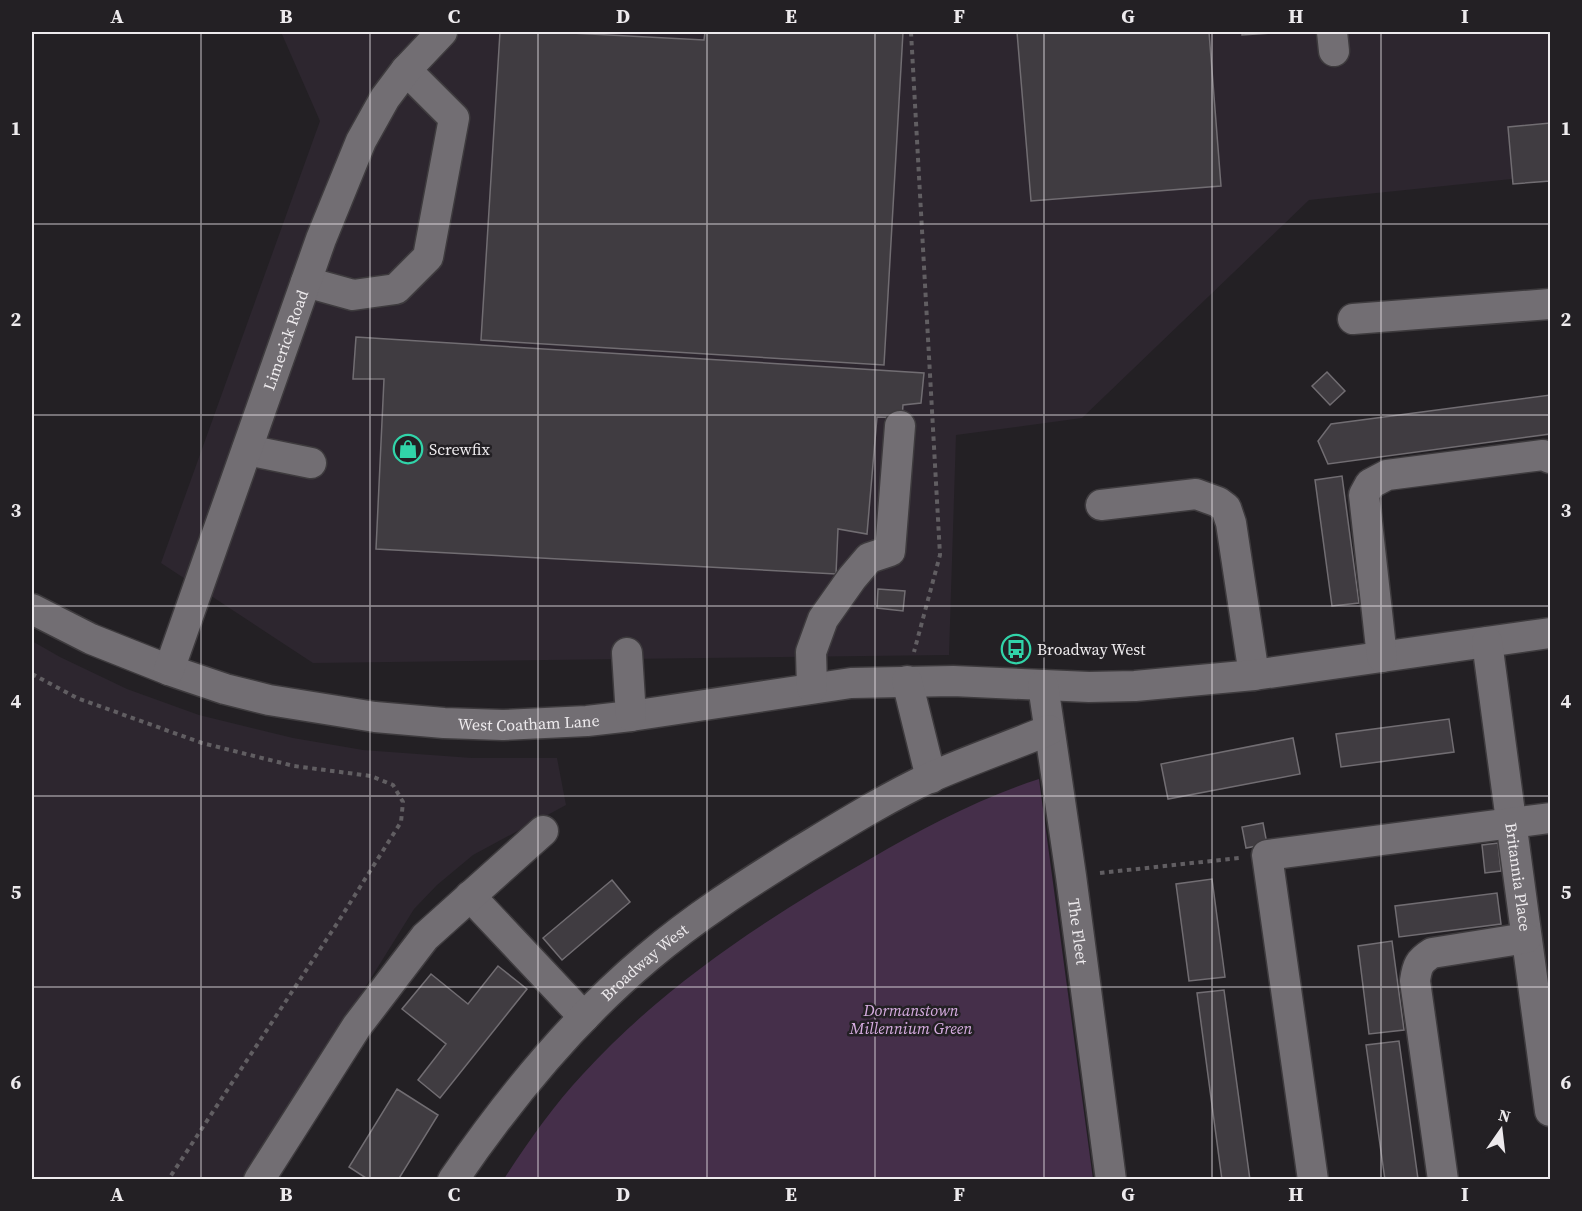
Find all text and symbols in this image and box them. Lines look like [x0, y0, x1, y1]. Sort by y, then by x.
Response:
text: A [110, 2, 124, 30]
text: B [279, 2, 293, 30]
text: C [448, 2, 460, 30]
text: D [616, 2, 630, 30]
text: E [785, 2, 797, 30]
text: F [953, 2, 965, 30]
text: G [1121, 2, 1135, 30]
text: H [1288, 2, 1304, 30]
text: I [1461, 2, 1469, 30]
text: 1 [11, 114, 21, 142]
text: 1 [1561, 114, 1571, 142]
street label: Limerick Road [258, 287, 313, 393]
text: 2 [11, 305, 22, 333]
text: 2 [1561, 305, 1572, 333]
shop icon: Screwfix [392, 433, 424, 465]
place label: Screwfix [429, 438, 491, 460]
text: 3 [11, 496, 22, 524]
text: 3 [1561, 496, 1572, 524]
bus stop icon: Broadway West [1000, 633, 1032, 665]
place label: Broadway West [1037, 638, 1146, 660]
text: 4 [11, 687, 22, 715]
text: 4 [1561, 687, 1572, 715]
street label: West Coatham Lane [457, 709, 601, 736]
street label: Britannia Place [1500, 821, 1537, 932]
text: 5 [11, 878, 22, 906]
text: 5 [1561, 878, 1572, 906]
street label: The Fleet [1063, 897, 1094, 967]
street label: Broadway West [596, 918, 693, 1005]
park label: Dormanstown Millennium Green [849, 999, 972, 1039]
text: 6 [11, 1068, 22, 1096]
text: 6 [1561, 1068, 1572, 1096]
north arrow [1471, 1100, 1531, 1160]
text: N [1496, 1103, 1513, 1128]
text: A [110, 1180, 124, 1208]
text: B [279, 1180, 293, 1208]
text: C [448, 1180, 460, 1208]
text: D [616, 1180, 630, 1208]
text: E [785, 1180, 797, 1208]
text: F [953, 1180, 965, 1208]
text: G [1121, 1180, 1135, 1208]
text: H [1288, 1180, 1304, 1208]
text: I [1461, 1180, 1469, 1208]

